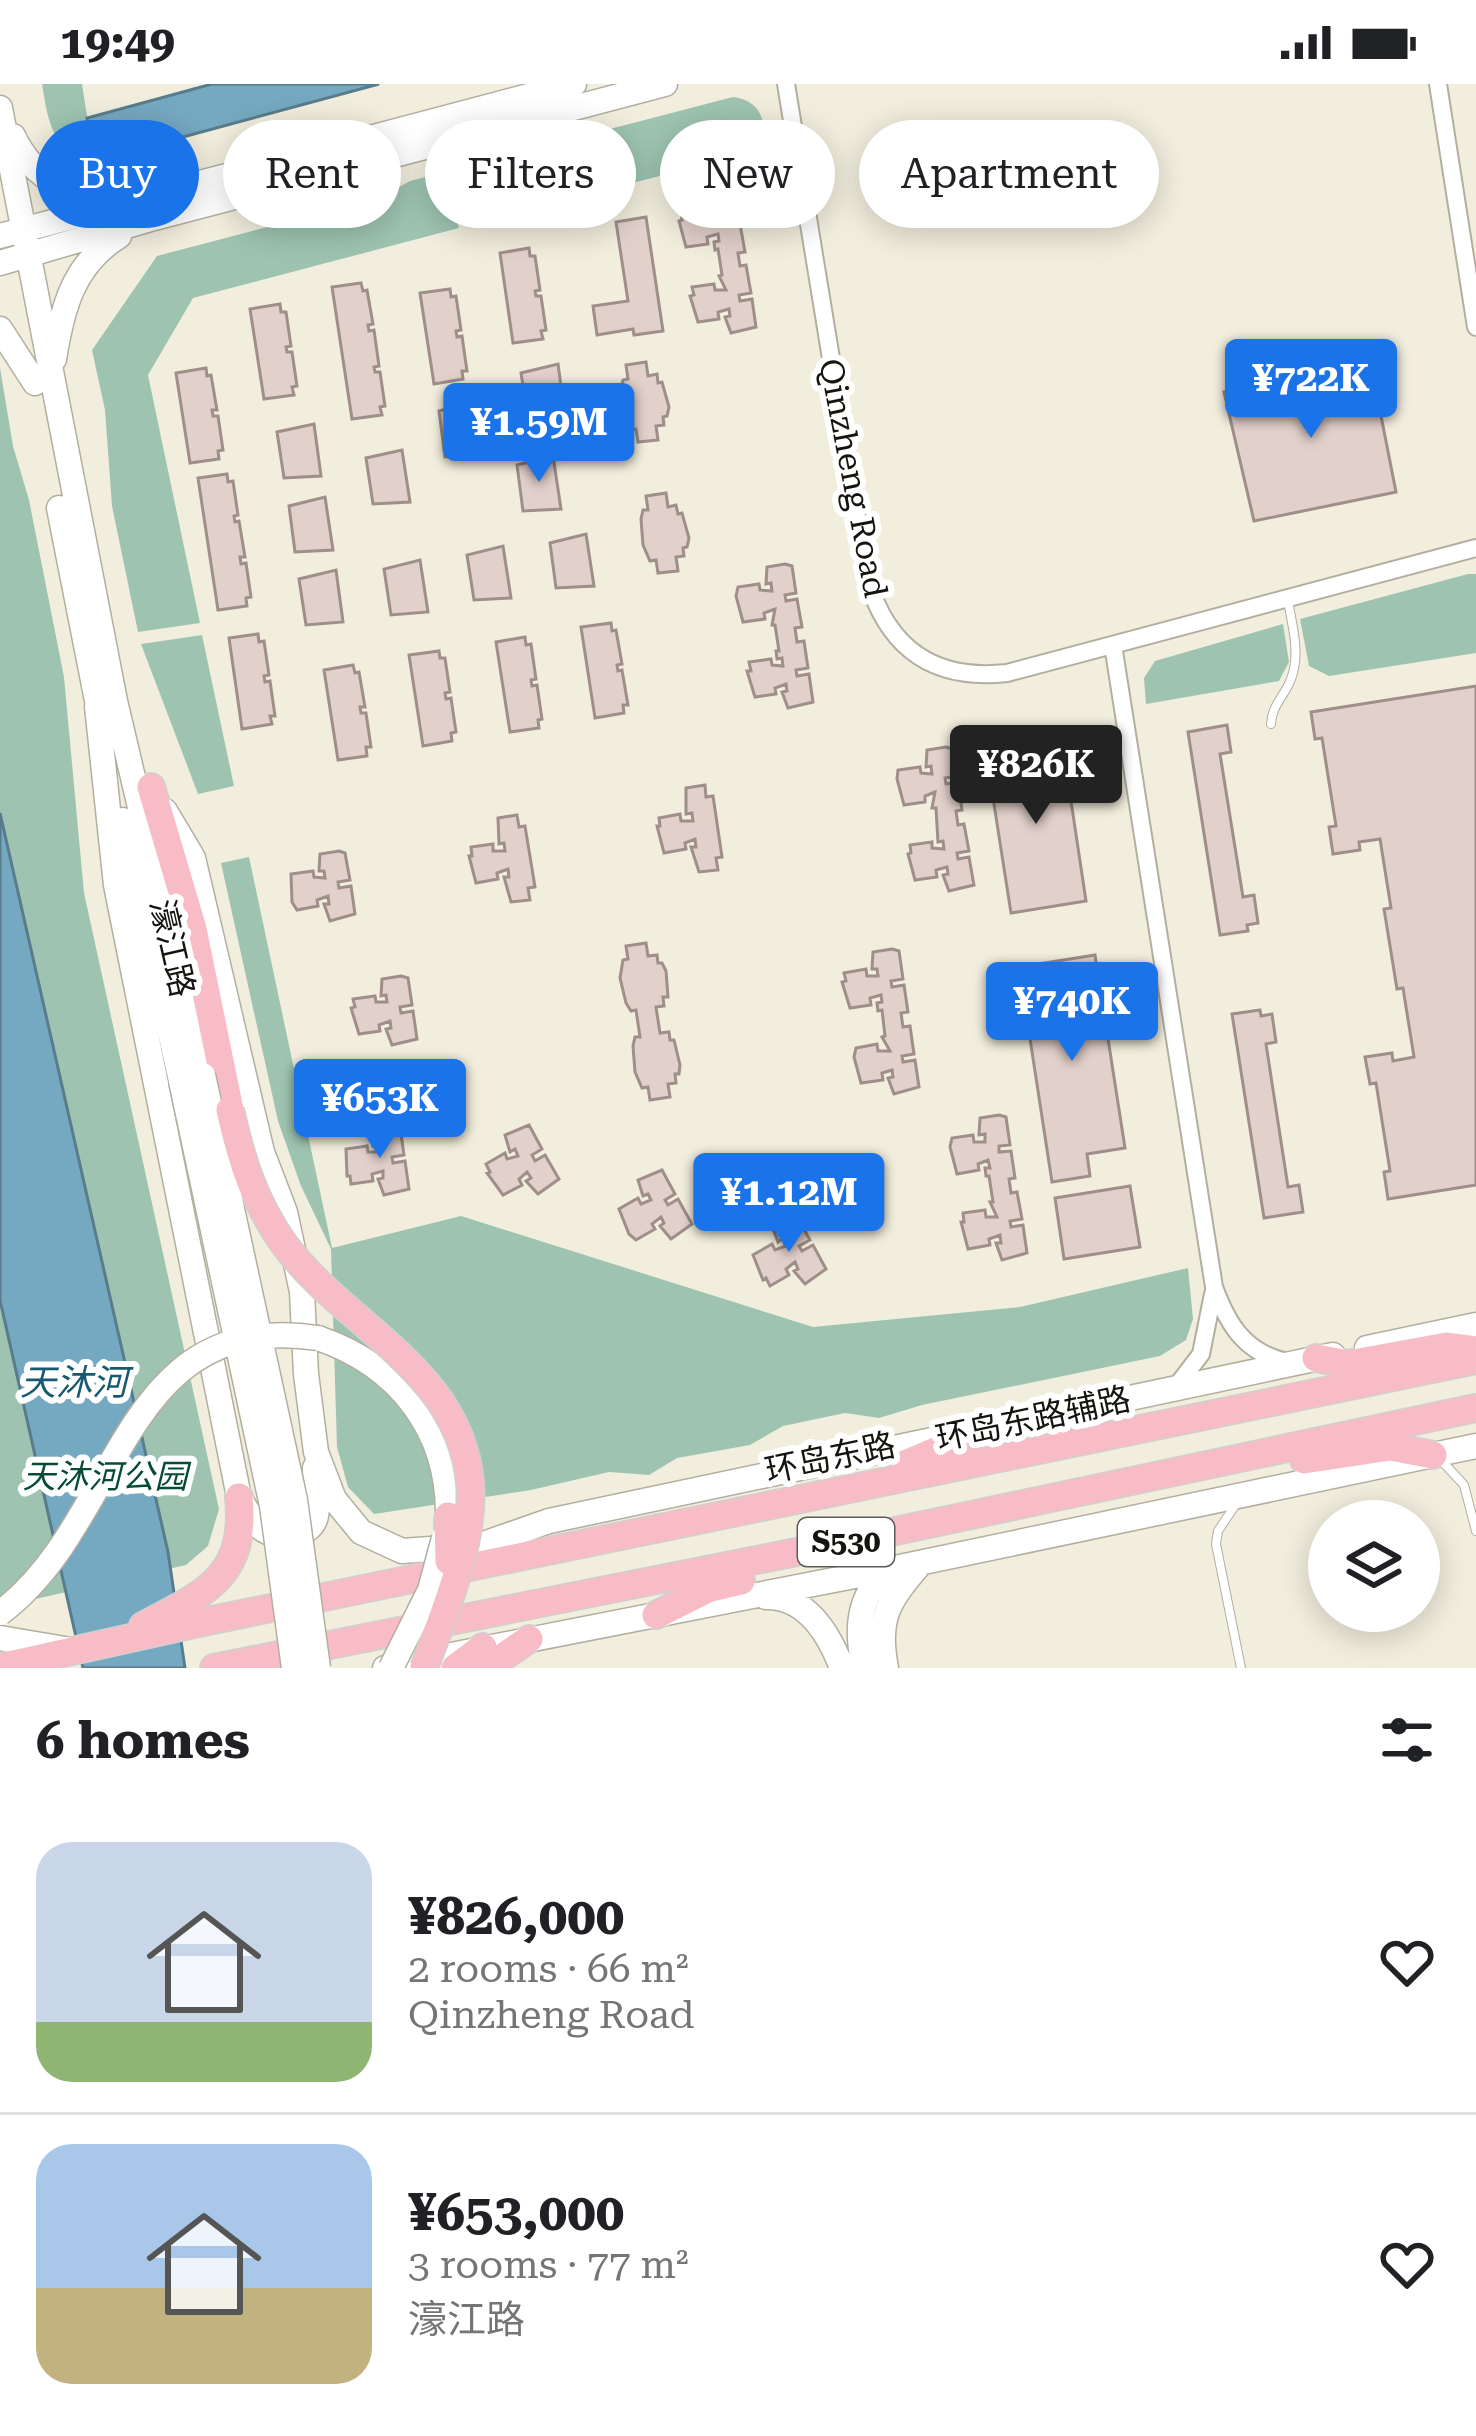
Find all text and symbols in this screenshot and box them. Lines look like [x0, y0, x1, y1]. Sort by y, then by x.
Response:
text: 19:49 [60, 16, 175, 69]
chip: Buy [36, 120, 199, 228]
chip: Rent [223, 120, 401, 228]
chip: Filters [425, 120, 636, 228]
chip: New [660, 120, 835, 228]
chip: Apartment [859, 120, 1159, 228]
pin: ¥722K [1227, 339, 1395, 441]
street label: Qinzheng Road [811, 355, 896, 601]
text: ¥722K [1252, 355, 1370, 401]
pin: ¥1.59M [441, 383, 637, 485]
text: ¥1.59M [470, 399, 608, 445]
pin: ¥826K [952, 725, 1120, 827]
text: ¥826K [977, 741, 1095, 787]
street label: 濠江路 [142, 895, 203, 1001]
pin: ¥740K [988, 962, 1156, 1064]
text: ¥740K [1013, 978, 1131, 1024]
pin: ¥653K [296, 1059, 464, 1161]
text: ¥653K [321, 1075, 439, 1121]
pin: ¥1.12M [691, 1153, 887, 1255]
text: ¥1.12M [720, 1169, 858, 1215]
water label: 天沐河 [20, 1362, 134, 1404]
street label: 环岛东路辅路 [932, 1379, 1134, 1458]
street label: 环岛东路 [761, 1425, 899, 1490]
park label: 天沐河公园 [23, 1457, 192, 1496]
map controls [1308, 1500, 1440, 1632]
button: layers [1308, 1500, 1440, 1632]
road number: S530 [798, 1518, 894, 1566]
icon: filters [1374, 1707, 1440, 1773]
text: 6 homes [36, 1711, 250, 1770]
text: ¥826,000 [408, 1887, 624, 1946]
icon: home [132, 1890, 276, 2034]
icon: heart [1374, 1929, 1440, 1995]
text: 2 rooms · 66 m² [408, 1946, 689, 1992]
text: Qinzheng Road [408, 1992, 695, 2038]
text: ¥653,000 [408, 2183, 624, 2242]
icon: home [132, 2192, 276, 2336]
icon: heart [1374, 2231, 1440, 2297]
text: 3 rooms · 77 m² [408, 2242, 689, 2288]
text: 濠江路 [408, 2297, 525, 2343]

